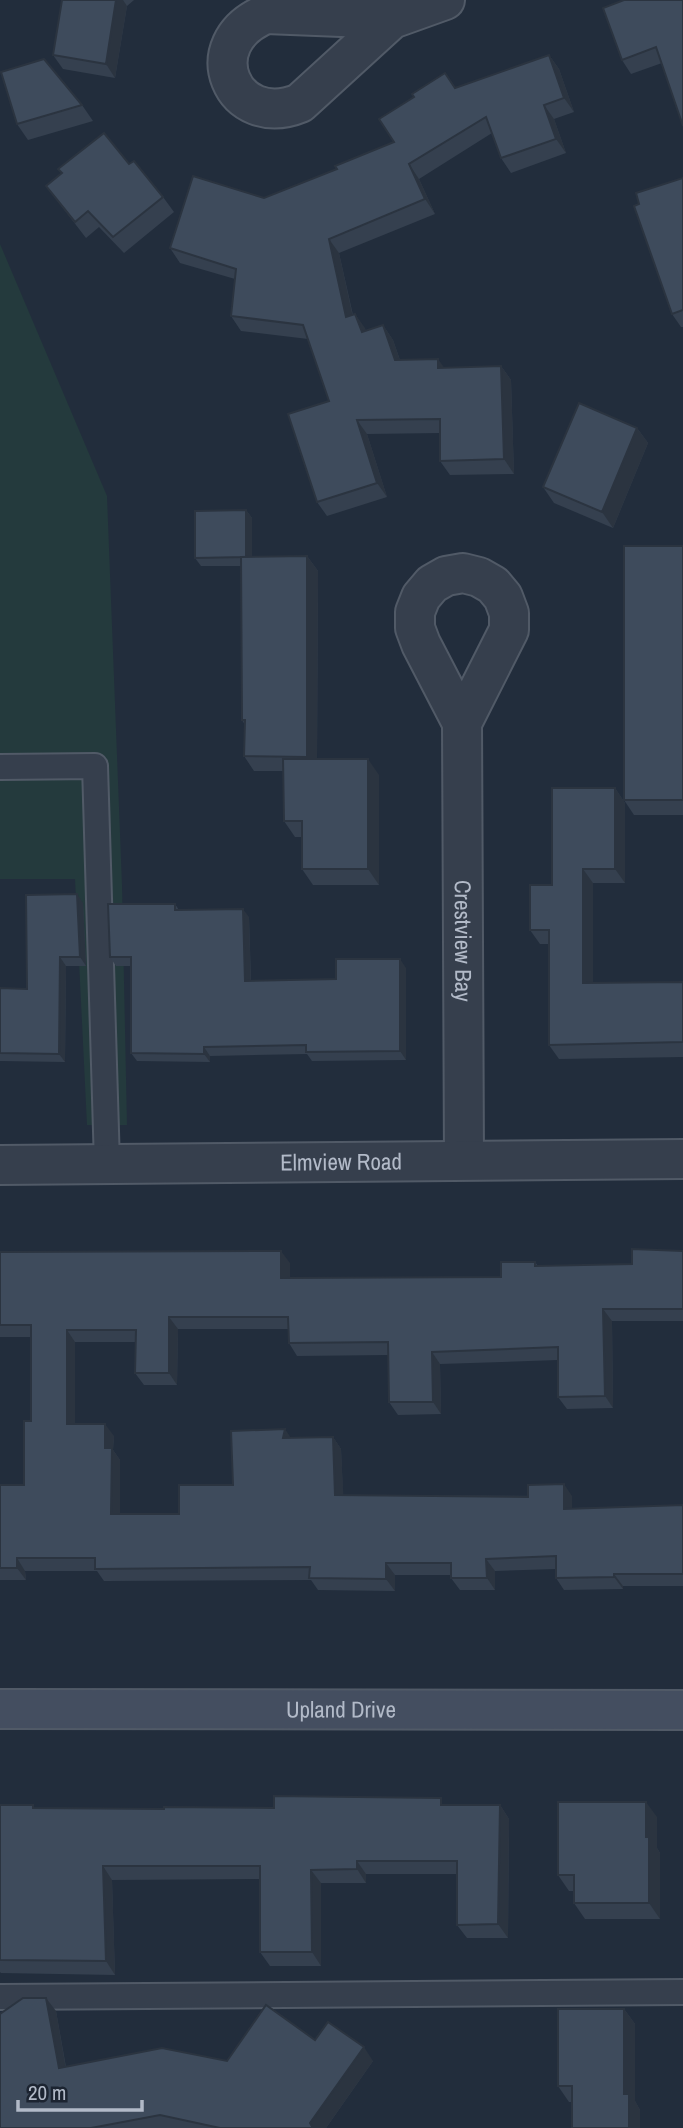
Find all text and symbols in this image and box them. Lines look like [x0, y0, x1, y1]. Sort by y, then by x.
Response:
street label: Crestview Bay [448, 880, 479, 1002]
street label: Elmview Road [280, 1145, 402, 1178]
street label: Upland Drive [286, 1693, 396, 1725]
scale bar [18, 2068, 142, 2112]
text: 20 m [28, 2078, 66, 2107]

